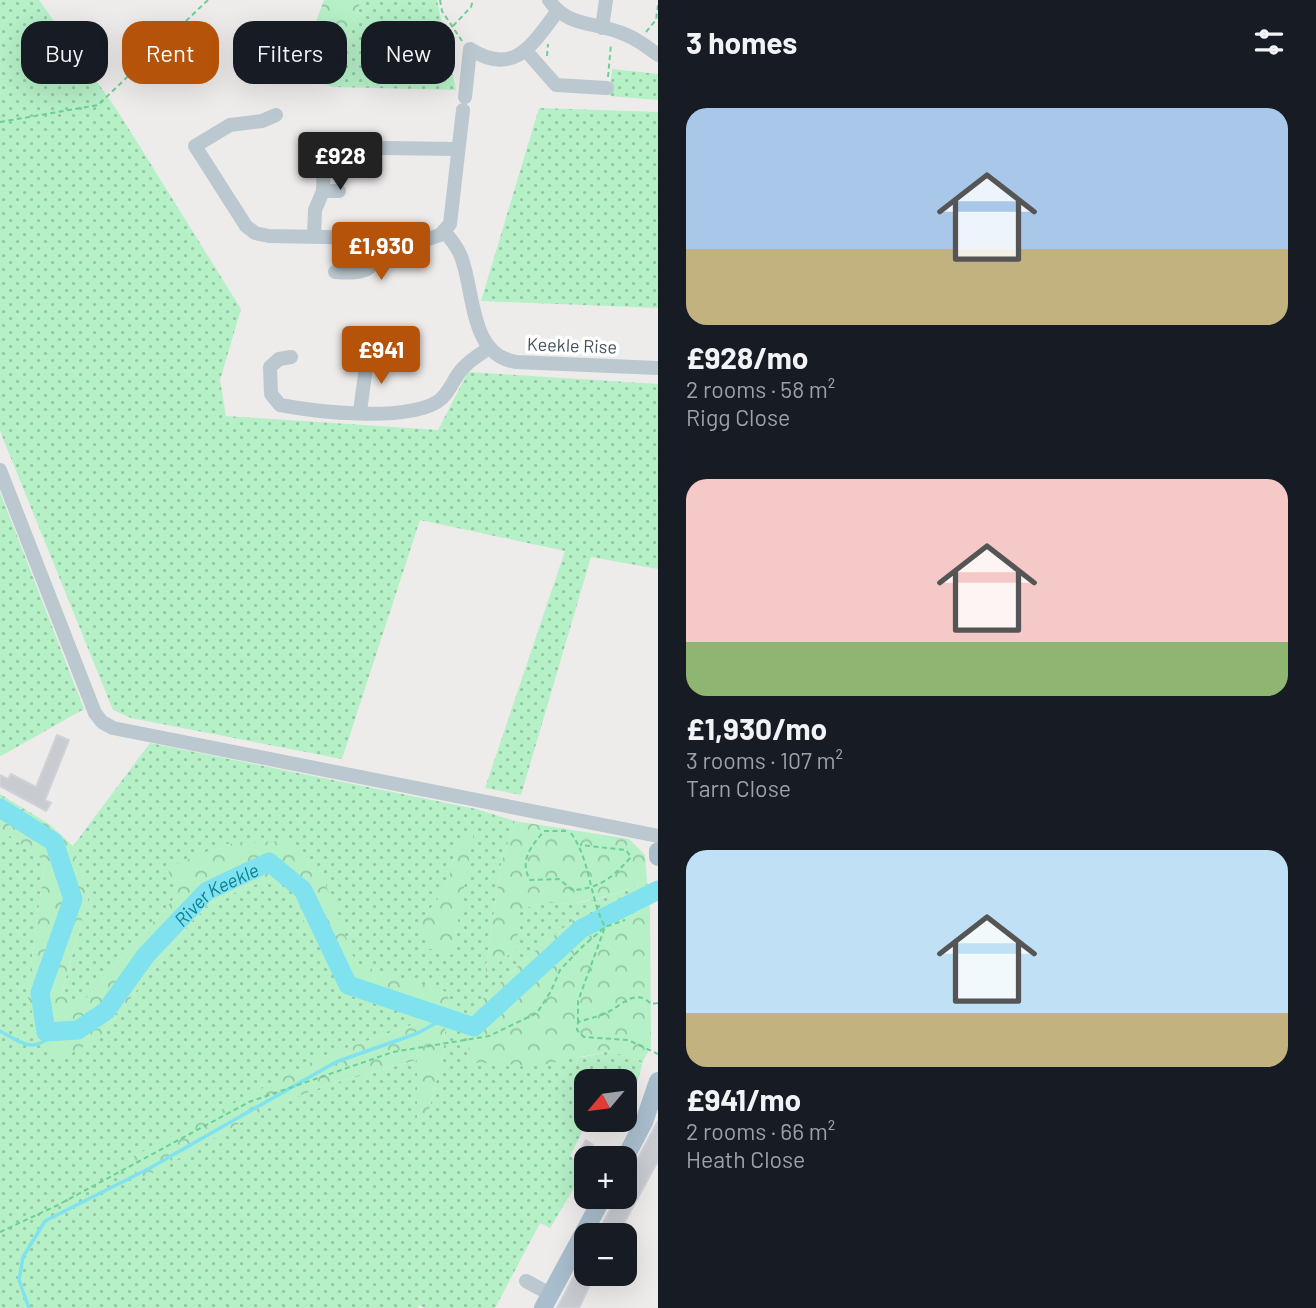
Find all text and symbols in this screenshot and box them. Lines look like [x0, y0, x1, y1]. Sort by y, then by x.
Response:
chip: Buy [21, 21, 108, 84]
chip: Rent [122, 21, 219, 84]
chip: Filters [233, 21, 347, 84]
chip: New [361, 21, 455, 84]
icon: filters [1250, 23, 1288, 61]
text: 3 homes [686, 24, 797, 60]
pin: £928 [299, 132, 381, 192]
text: £928 [314, 141, 366, 169]
icon: home [924, 154, 1050, 280]
pin: £1,930 [324, 222, 438, 282]
text: £1,930 [348, 231, 414, 259]
pin: £941 [340, 326, 422, 386]
street label: Keekle Rise [527, 332, 617, 358]
text: £941 [358, 335, 404, 363]
text: £928/mo [686, 339, 808, 375]
text: 2 rooms · 58 m² [686, 375, 835, 403]
text: Rigg Close [686, 403, 790, 431]
icon: home [924, 525, 1050, 651]
text: £1,930/mo [686, 710, 827, 746]
text: 3 rooms · 107 m² [686, 746, 843, 774]
text: Tarn Close [686, 774, 791, 802]
water label: River Keekle [169, 857, 262, 930]
icon: home [924, 896, 1050, 1022]
north arrow [574, 1069, 637, 1132]
map controls [574, 1069, 637, 1286]
text: £941/mo [686, 1081, 801, 1117]
text: 2 rooms · 66 m² [686, 1117, 835, 1145]
text: Heath Close [686, 1145, 805, 1173]
button: + [574, 1146, 637, 1209]
button: − [574, 1223, 637, 1286]

